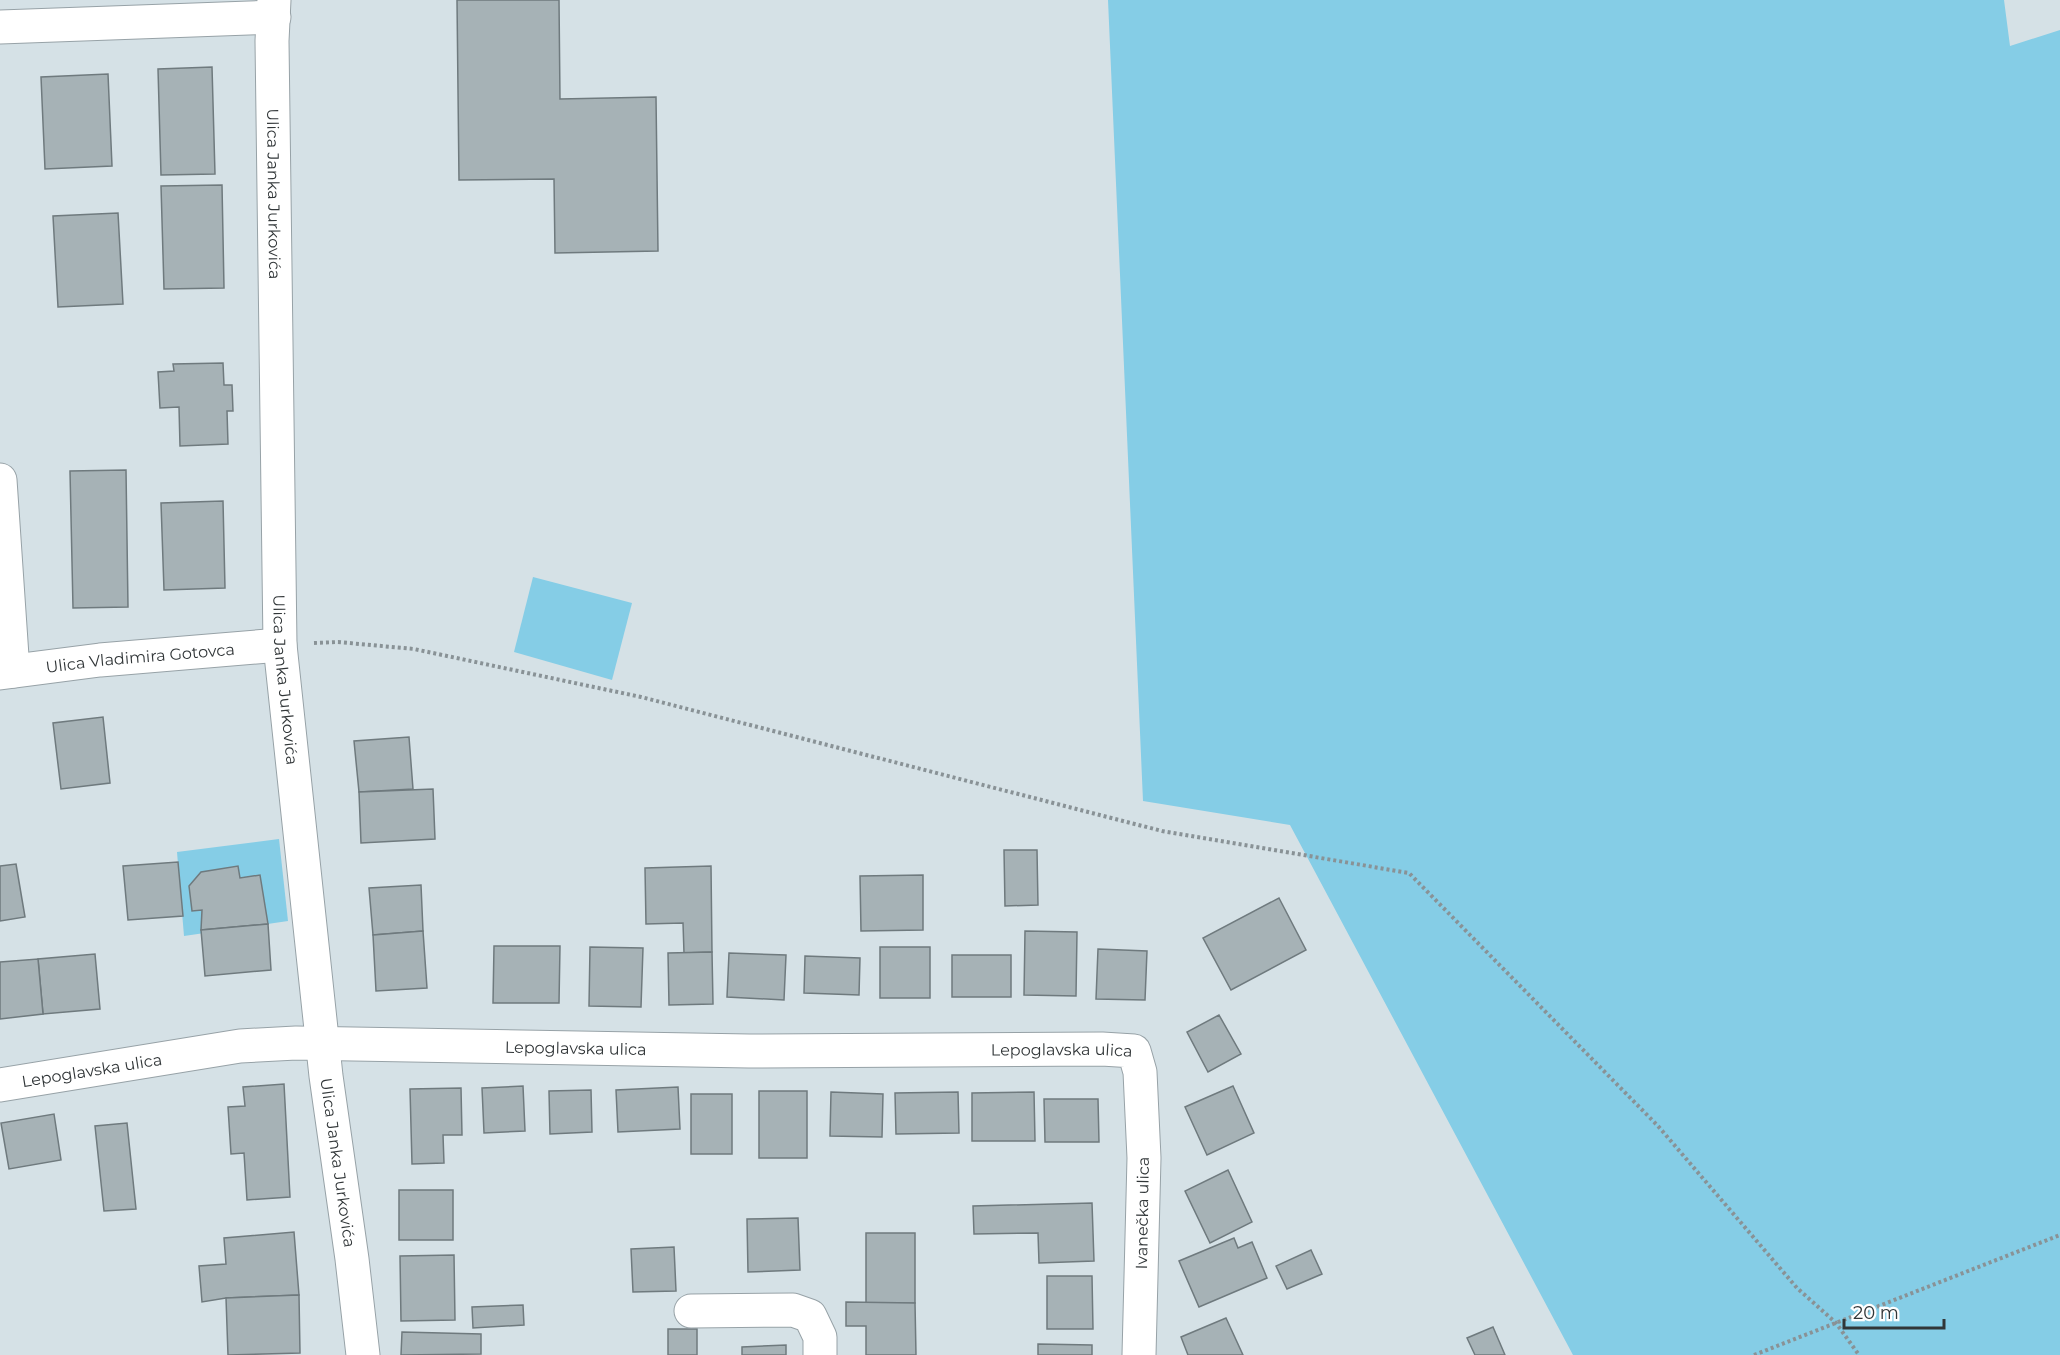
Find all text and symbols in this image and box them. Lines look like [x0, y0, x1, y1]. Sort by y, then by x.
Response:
street label: Ulica Janka Jurkovića [263, 108, 284, 280]
street label: Ulica Janka Jurkovića [269, 594, 302, 766]
street label: Ulica Vladimira Gotovca [45, 640, 235, 677]
street label: Lepoglavska ulica [505, 1038, 647, 1059]
street label: Lepoglavska ulica [991, 1040, 1133, 1061]
street label: Lepoglavska ulica [20, 1050, 163, 1091]
street label: Ulica Janka Jurkovića [316, 1077, 359, 1249]
street label: Ivanečka ulica [1132, 1156, 1153, 1270]
scale bar [1844, 1292, 1944, 1330]
text: 20 m [1853, 1302, 1899, 1324]

